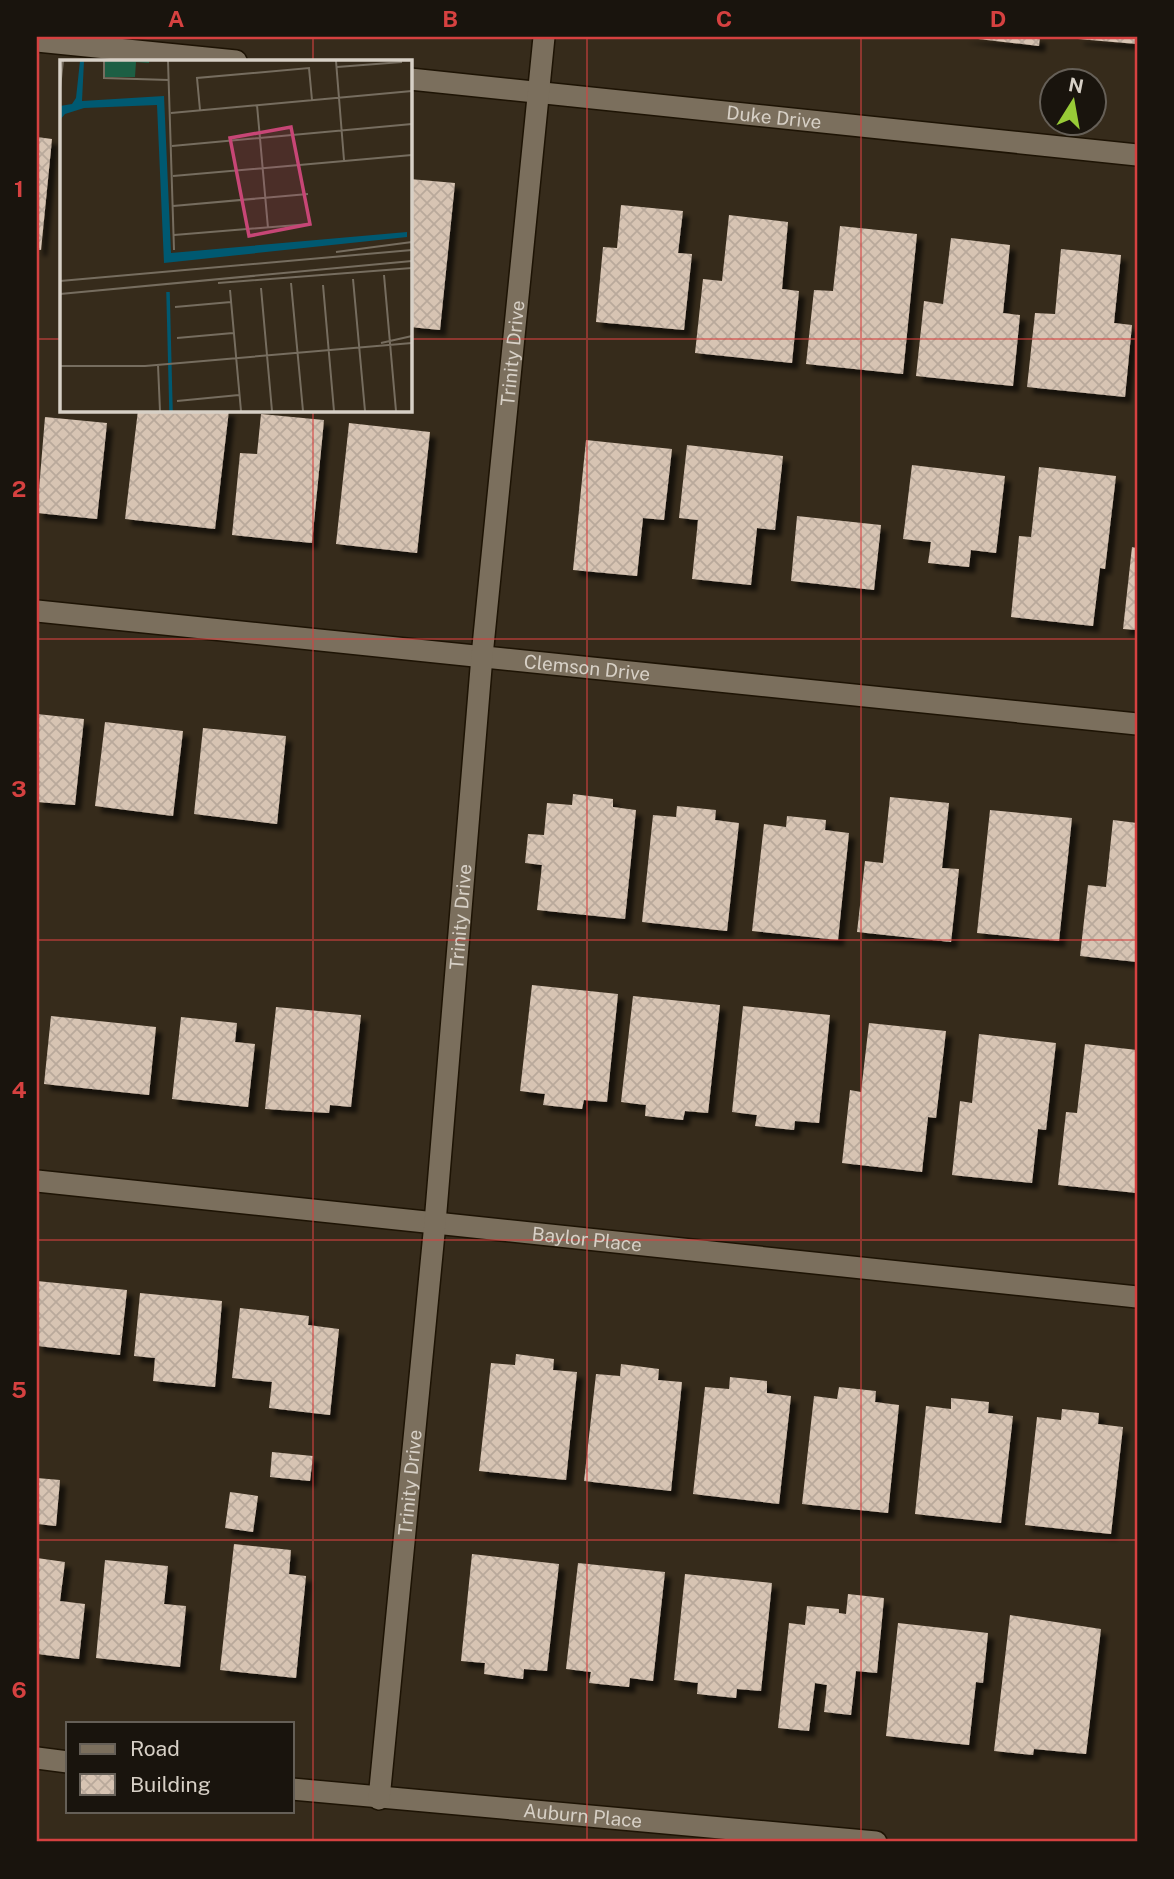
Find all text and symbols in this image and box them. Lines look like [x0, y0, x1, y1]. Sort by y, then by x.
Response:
text: A [168, 5, 185, 32]
text: B [442, 5, 458, 32]
text: C [716, 5, 732, 32]
text: D [990, 5, 1006, 32]
inset map [60, 60, 411, 411]
north arrow [1038, 66, 1108, 136]
text: N [1067, 73, 1086, 98]
street label: Duke Drive [725, 101, 823, 133]
text: 1 [14, 175, 24, 202]
street label: Trinity Drive [496, 299, 529, 407]
text: 2 [12, 475, 26, 502]
street label: Clemson Drive [523, 650, 651, 685]
text: 3 [11, 775, 27, 802]
street label: Trinity Drive [445, 863, 476, 971]
text: 4 [11, 1076, 27, 1103]
street label: Baylor Place [531, 1222, 643, 1256]
text: 5 [11, 1376, 27, 1403]
street label: Trinity Drive [394, 1429, 426, 1536]
text: 6 [11, 1676, 27, 1703]
legend [66, 1722, 294, 1812]
text: Road [130, 1736, 180, 1761]
text: Building [130, 1772, 211, 1797]
street label: Auburn Place [522, 1799, 643, 1832]

